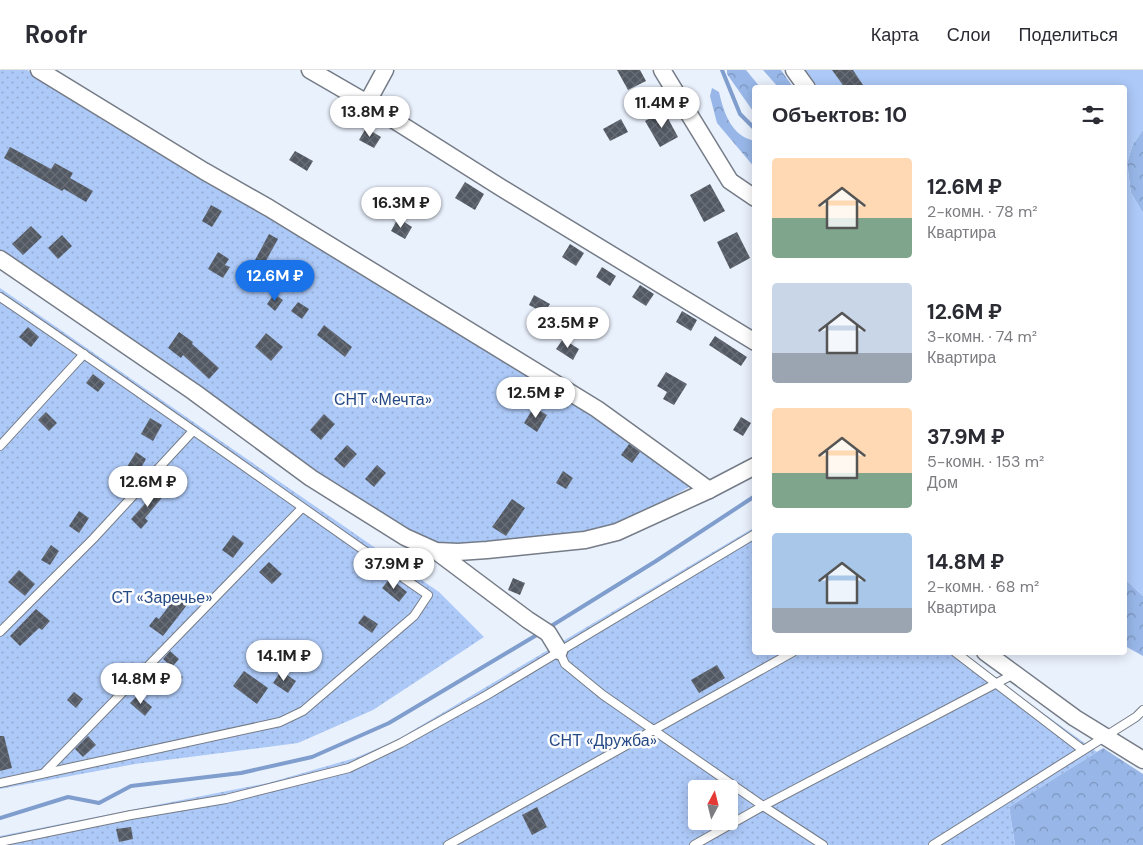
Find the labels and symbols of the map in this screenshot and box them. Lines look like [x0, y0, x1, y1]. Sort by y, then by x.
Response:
pin: 11.4M ₽ [616, 87, 708, 129]
pin: 13.8M ₽ [324, 96, 416, 138]
pin: 16.3M ₽ [355, 186, 447, 229]
pin: 12.6M ₽ [229, 260, 321, 302]
pin: 23.5M ₽ [522, 306, 614, 349]
pin: 12.5M ₽ [490, 376, 582, 419]
park label: СНТ «Мечта» [334, 389, 432, 410]
pin: 12.6M ₽ [102, 466, 194, 508]
pin: 37.9M ₽ [348, 548, 440, 590]
park label: СТ «Заречье» [112, 587, 212, 608]
pin: 14.1M ₽ [238, 640, 330, 682]
pin: 14.8M ₽ [95, 662, 187, 705]
park label: СНТ «Дружба» [549, 730, 657, 751]
north arrow [688, 780, 738, 830]

